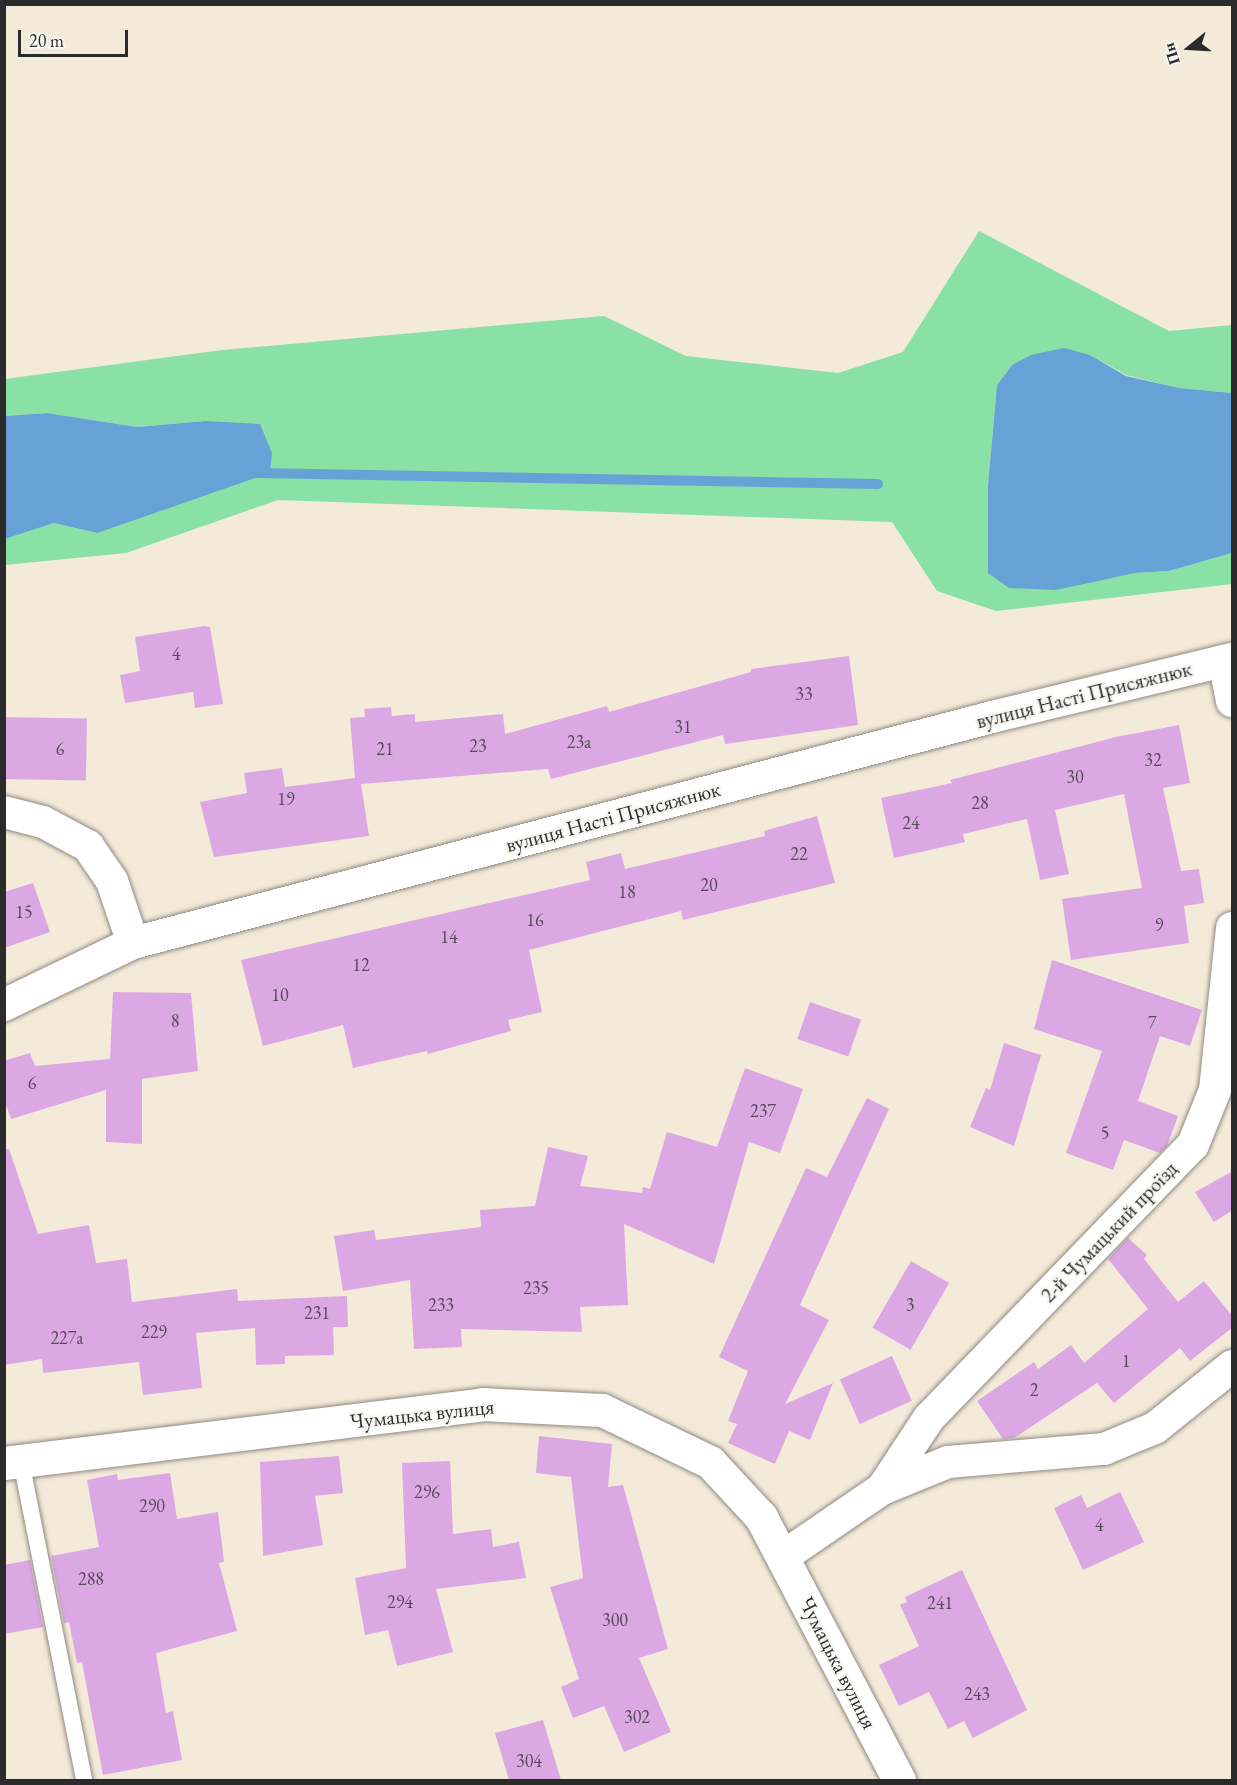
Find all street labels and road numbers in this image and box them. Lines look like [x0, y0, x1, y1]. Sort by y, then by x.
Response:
street label: вулиця Насті Присяжнюк [974, 656, 1194, 734]
street label: вулиця Насті Присяжнюк [503, 776, 723, 858]
street label: 2-й Чумацький проїзд [1035, 1156, 1183, 1308]
street label: Чумацька вулиця [349, 1394, 495, 1434]
street label: Чумацька вулиця [794, 1593, 882, 1733]

